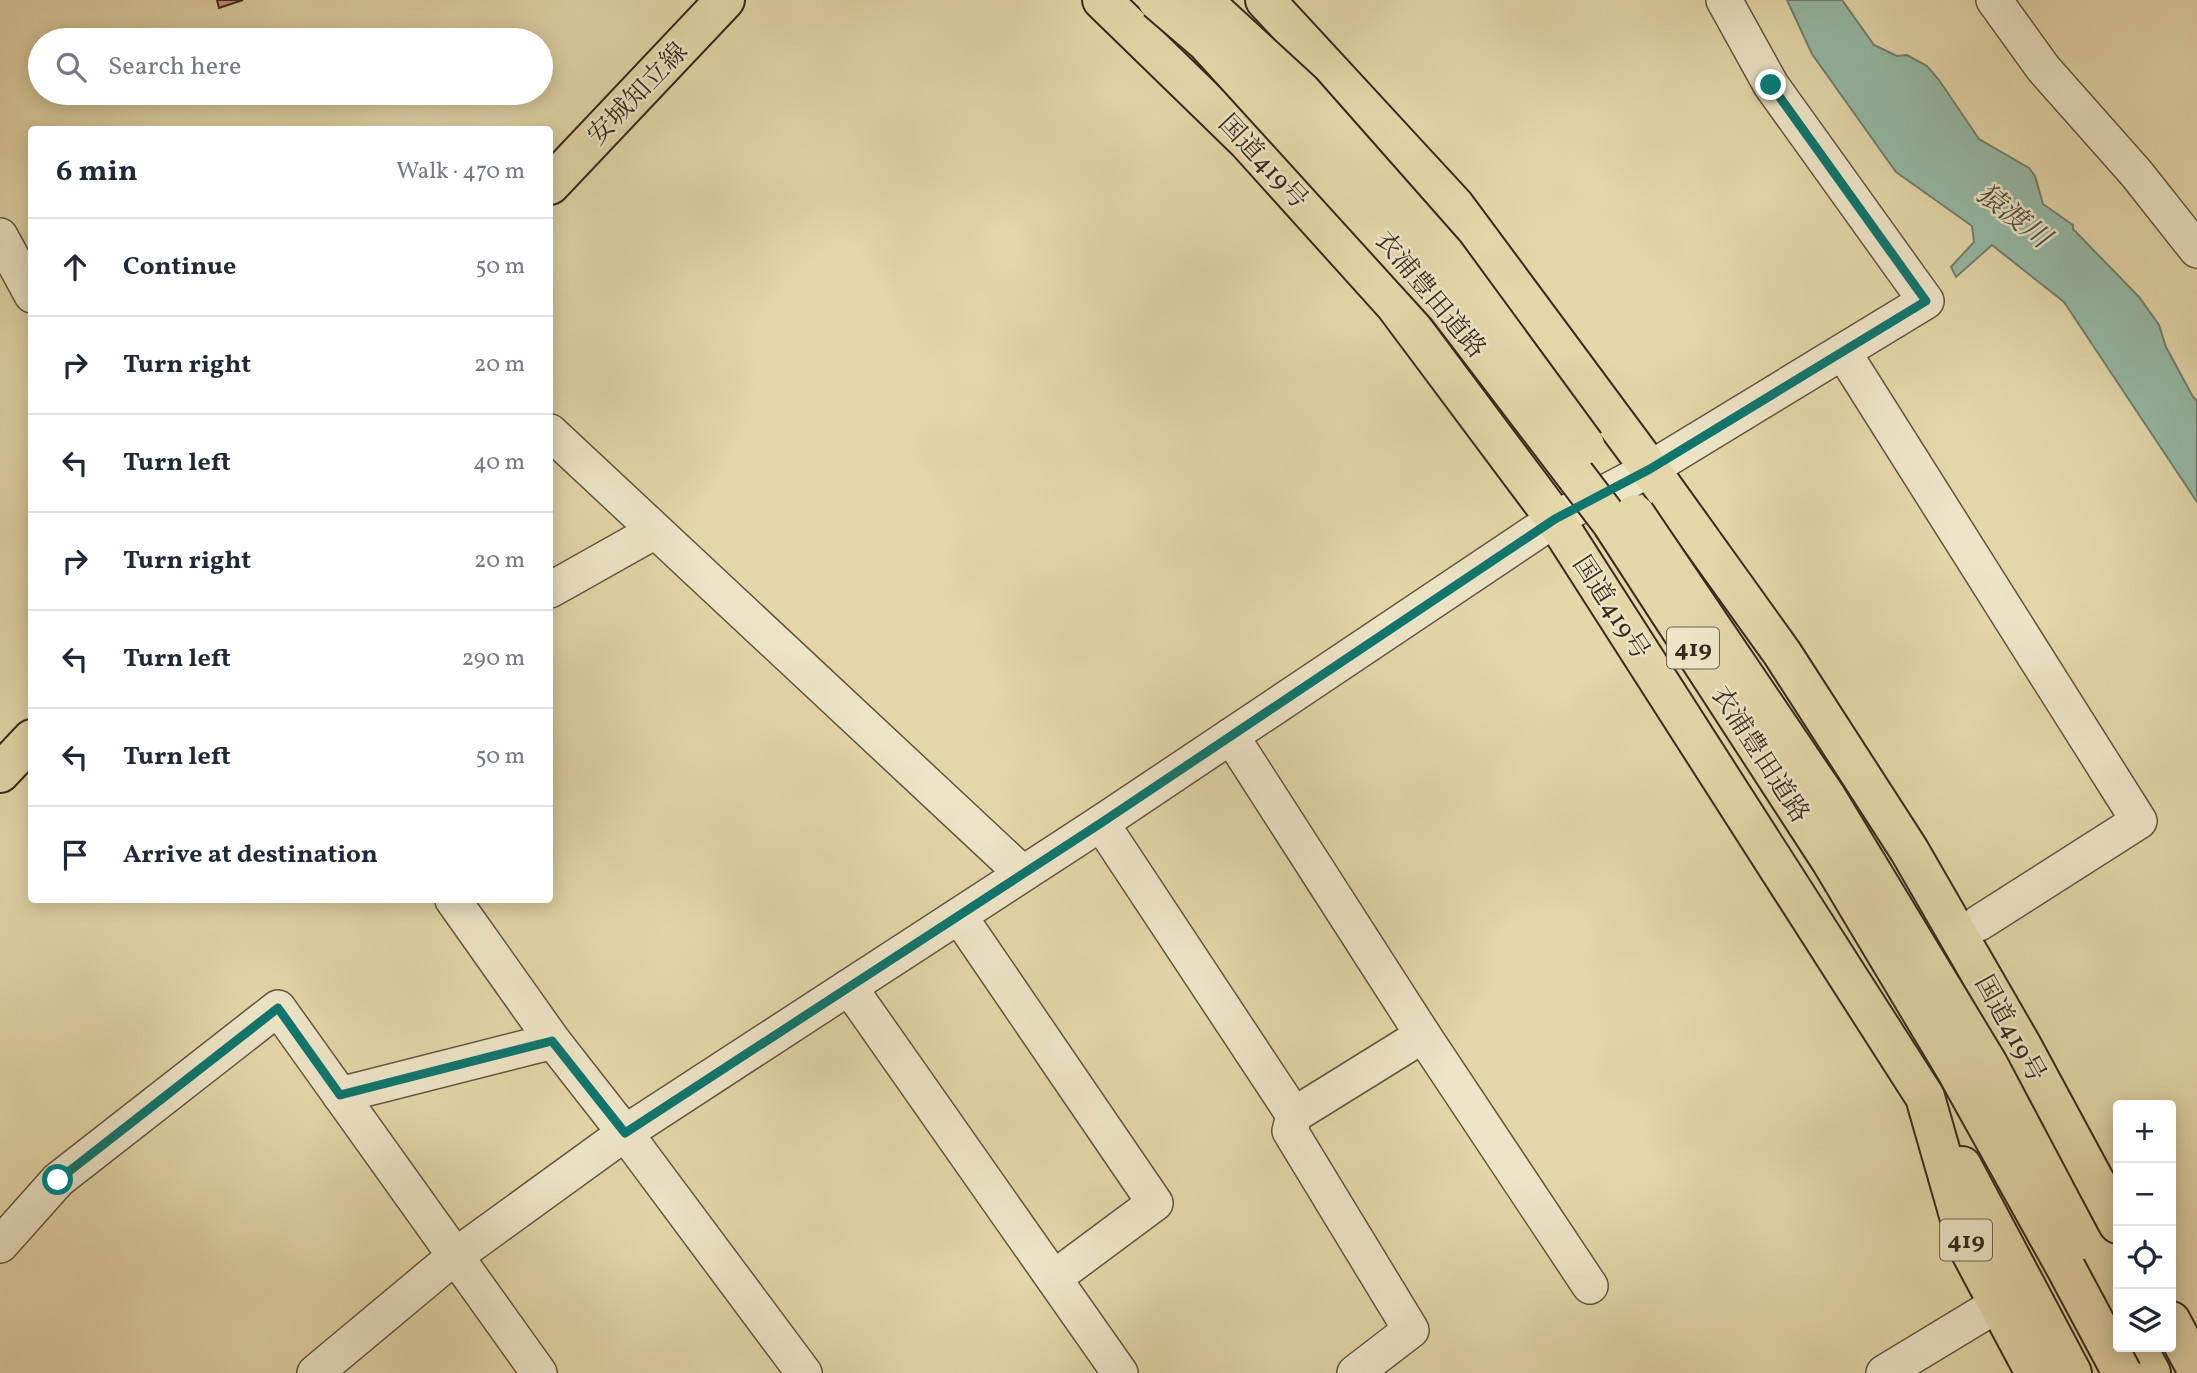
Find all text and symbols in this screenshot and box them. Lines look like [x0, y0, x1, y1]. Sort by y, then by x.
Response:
search box [28, 28, 553, 105]
street label: 安城知立線 [580, 35, 697, 154]
icon: search [52, 48, 90, 86]
text: Search here [108, 49, 241, 85]
route end [1755, 69, 1786, 100]
street label: 国道419号 [1209, 107, 1316, 217]
text: 6 min [56, 151, 138, 193]
text: Walk · 470 m [396, 156, 525, 188]
water label: 猿渡川 [1967, 176, 2060, 260]
street label: 衣浦豊田道路 [1366, 224, 1493, 367]
icon: ahead [56, 248, 94, 286]
text: Continue [123, 249, 236, 285]
text: 50 m [476, 251, 525, 283]
icon: right [56, 346, 94, 384]
text: Turn right [123, 347, 251, 383]
text: 20 m [474, 349, 525, 381]
icon: left [56, 444, 94, 482]
text: Turn left [123, 445, 231, 481]
text: 40 m [473, 447, 525, 479]
icon: right [56, 542, 94, 580]
text: Turn right [123, 543, 251, 579]
text: 20 m [474, 545, 525, 577]
street label: 国道419号 [1563, 549, 1657, 667]
road number: 419 [1667, 628, 1719, 668]
icon: left [56, 640, 94, 678]
text: Turn left [123, 641, 231, 677]
text: 290 m [462, 643, 525, 675]
street label: 衣浦豊田道路 [1702, 680, 1817, 830]
icon: left [56, 738, 94, 776]
text: Turn left [123, 739, 231, 775]
text: 50 m [476, 741, 525, 773]
icon: arrive [56, 836, 94, 874]
text: Arrive at destination [123, 837, 378, 873]
street label: 国道419号 [1965, 969, 2053, 1089]
map controls [2113, 1100, 2176, 1352]
button: + [2113, 1100, 2176, 1163]
button: − [2113, 1163, 2176, 1226]
route start [42, 1164, 73, 1195]
road number: 419 [1940, 1220, 1992, 1260]
button: locate [2113, 1226, 2176, 1289]
button: layers [2113, 1289, 2176, 1352]

